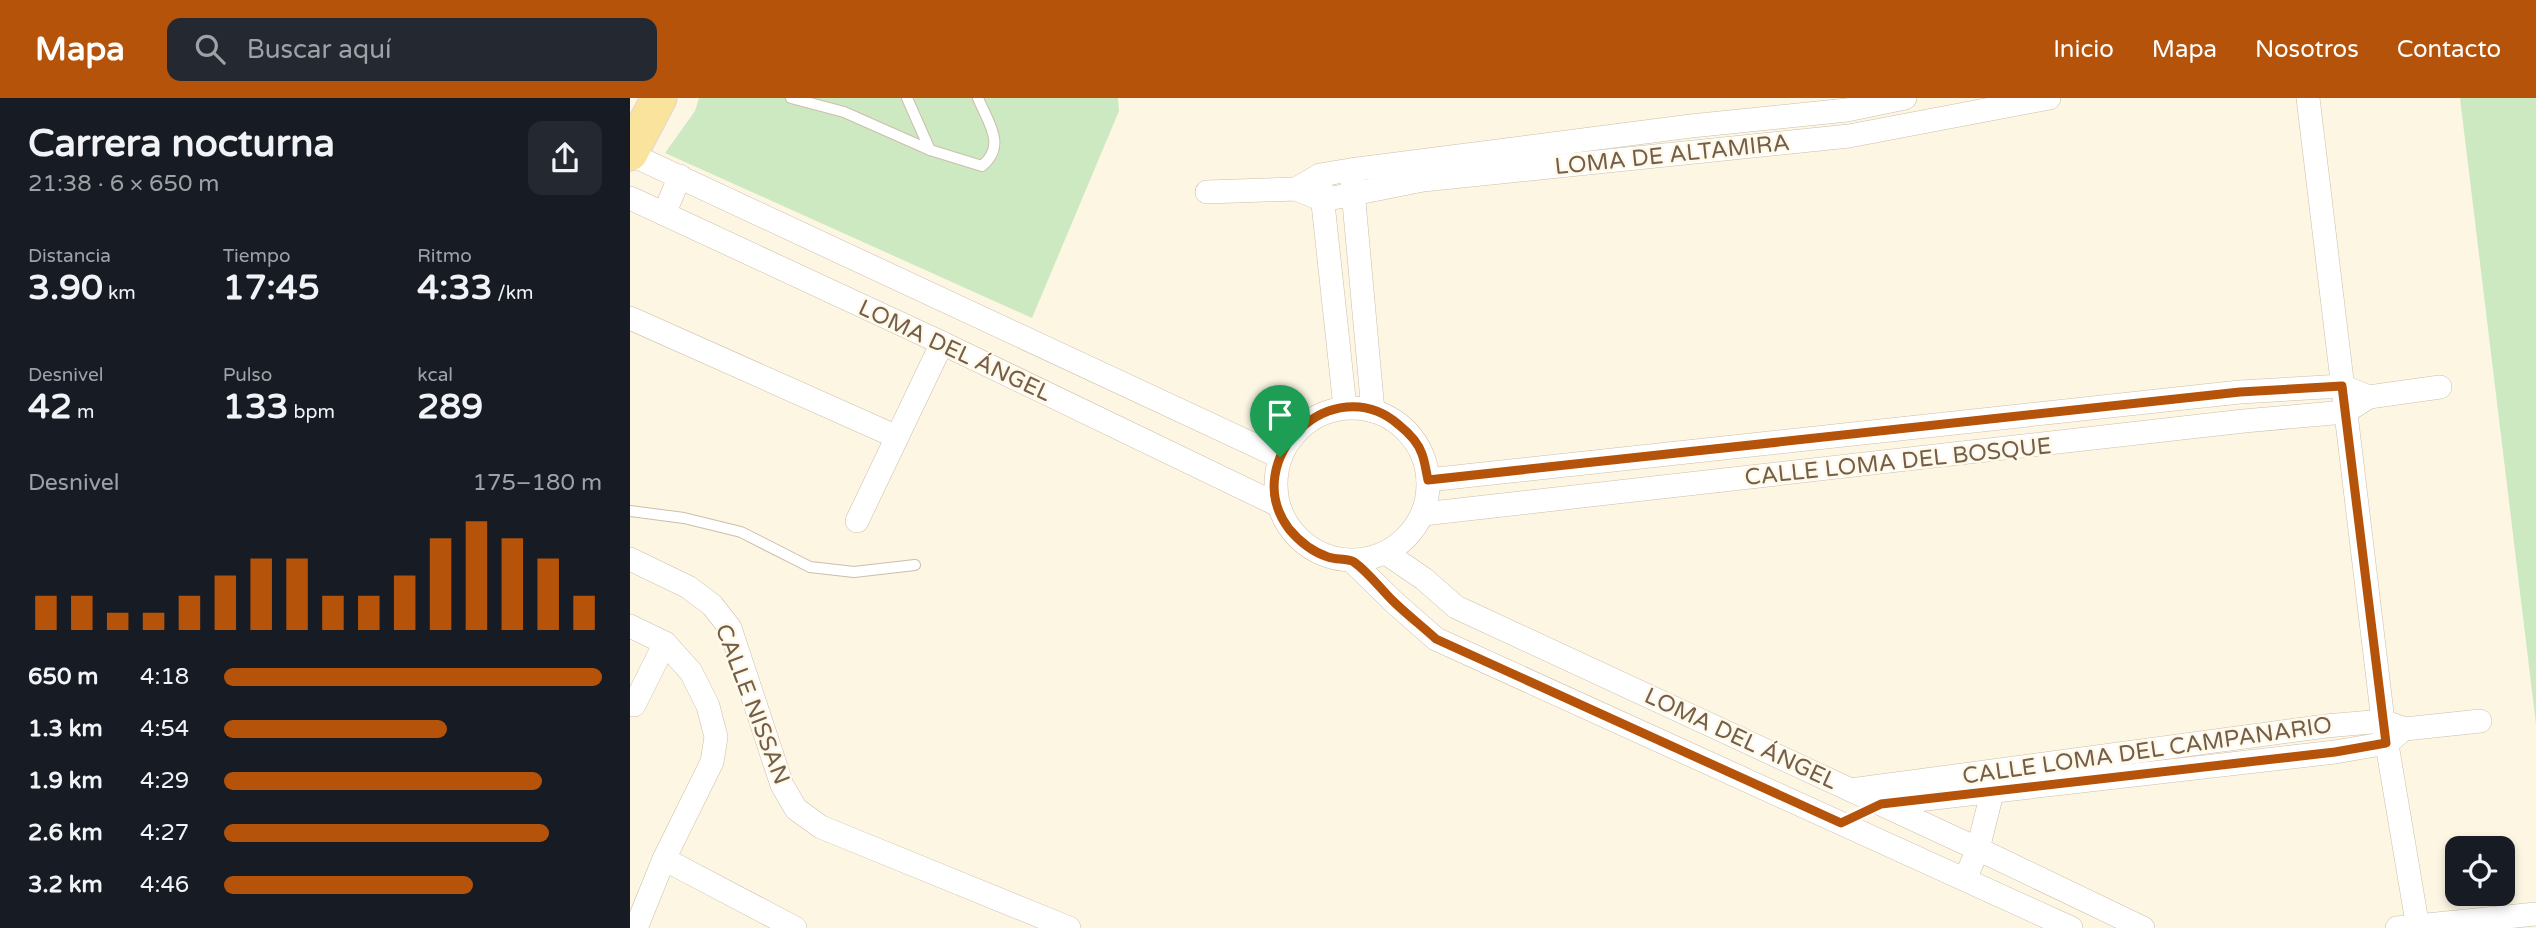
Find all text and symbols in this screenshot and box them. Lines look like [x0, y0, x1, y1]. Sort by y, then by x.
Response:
search box [167, 18, 657, 81]
text: Mapa [35, 30, 125, 69]
icon: search [191, 30, 229, 68]
text: Buscar aquí [247, 34, 391, 65]
text: Inicio [2053, 35, 2114, 64]
text: Mapa [2152, 35, 2217, 64]
text: Nosotros [2255, 35, 2359, 64]
text: Contacto [2397, 35, 2501, 64]
text: Carrera nocturna [28, 121, 335, 167]
button: share [528, 121, 602, 195]
street label: LOMA DE ALTAMIRA [1553, 129, 1791, 181]
text: 21:38 · 6 × 650 m [28, 170, 219, 198]
text: Distancia [28, 245, 111, 267]
text: Tiempo [223, 245, 291, 267]
text: Ritmo [417, 245, 472, 267]
text: 3.90 [28, 267, 103, 309]
text: 17:45 [223, 267, 320, 309]
text: 4:33 [417, 267, 492, 309]
text: km [103, 282, 136, 304]
text: /km [492, 282, 534, 304]
street label: LOMA DEL ÁNGEL [854, 294, 1055, 408]
text: Desnivel [28, 364, 104, 386]
text: Pulso [223, 364, 272, 386]
text: kcal [417, 364, 453, 386]
pin [1250, 385, 1310, 457]
text: 42 [28, 386, 72, 428]
text: 133 [223, 386, 289, 428]
text: 289 [417, 386, 483, 428]
icon: arrive [1261, 396, 1299, 434]
text: m [72, 401, 94, 423]
text: bpm [289, 401, 335, 423]
street label: CALLE LOMA DEL BOSQUE [1743, 432, 2053, 492]
text: Desnivel [28, 469, 119, 497]
text: 175–180 m [473, 469, 602, 497]
street label: CALLE NISSAN [709, 620, 795, 788]
text: 650 m [28, 663, 98, 691]
text: 4:18 [140, 663, 189, 691]
street label: LOMA DEL ÁNGEL [1640, 682, 1841, 796]
street label: CALLE LOMA DEL CAMPANARIO [1961, 711, 2334, 791]
text: 1.3 km [28, 715, 103, 743]
text: 4:54 [140, 715, 189, 743]
text: 1.9 km [28, 767, 103, 795]
text: 4:29 [140, 767, 189, 795]
text: 2.6 km [28, 819, 103, 847]
text: 4:27 [140, 819, 189, 847]
map controls [2445, 836, 2515, 906]
button: locate [2445, 836, 2515, 906]
text: 3.2 km [28, 871, 103, 899]
text: 4:46 [140, 871, 189, 899]

